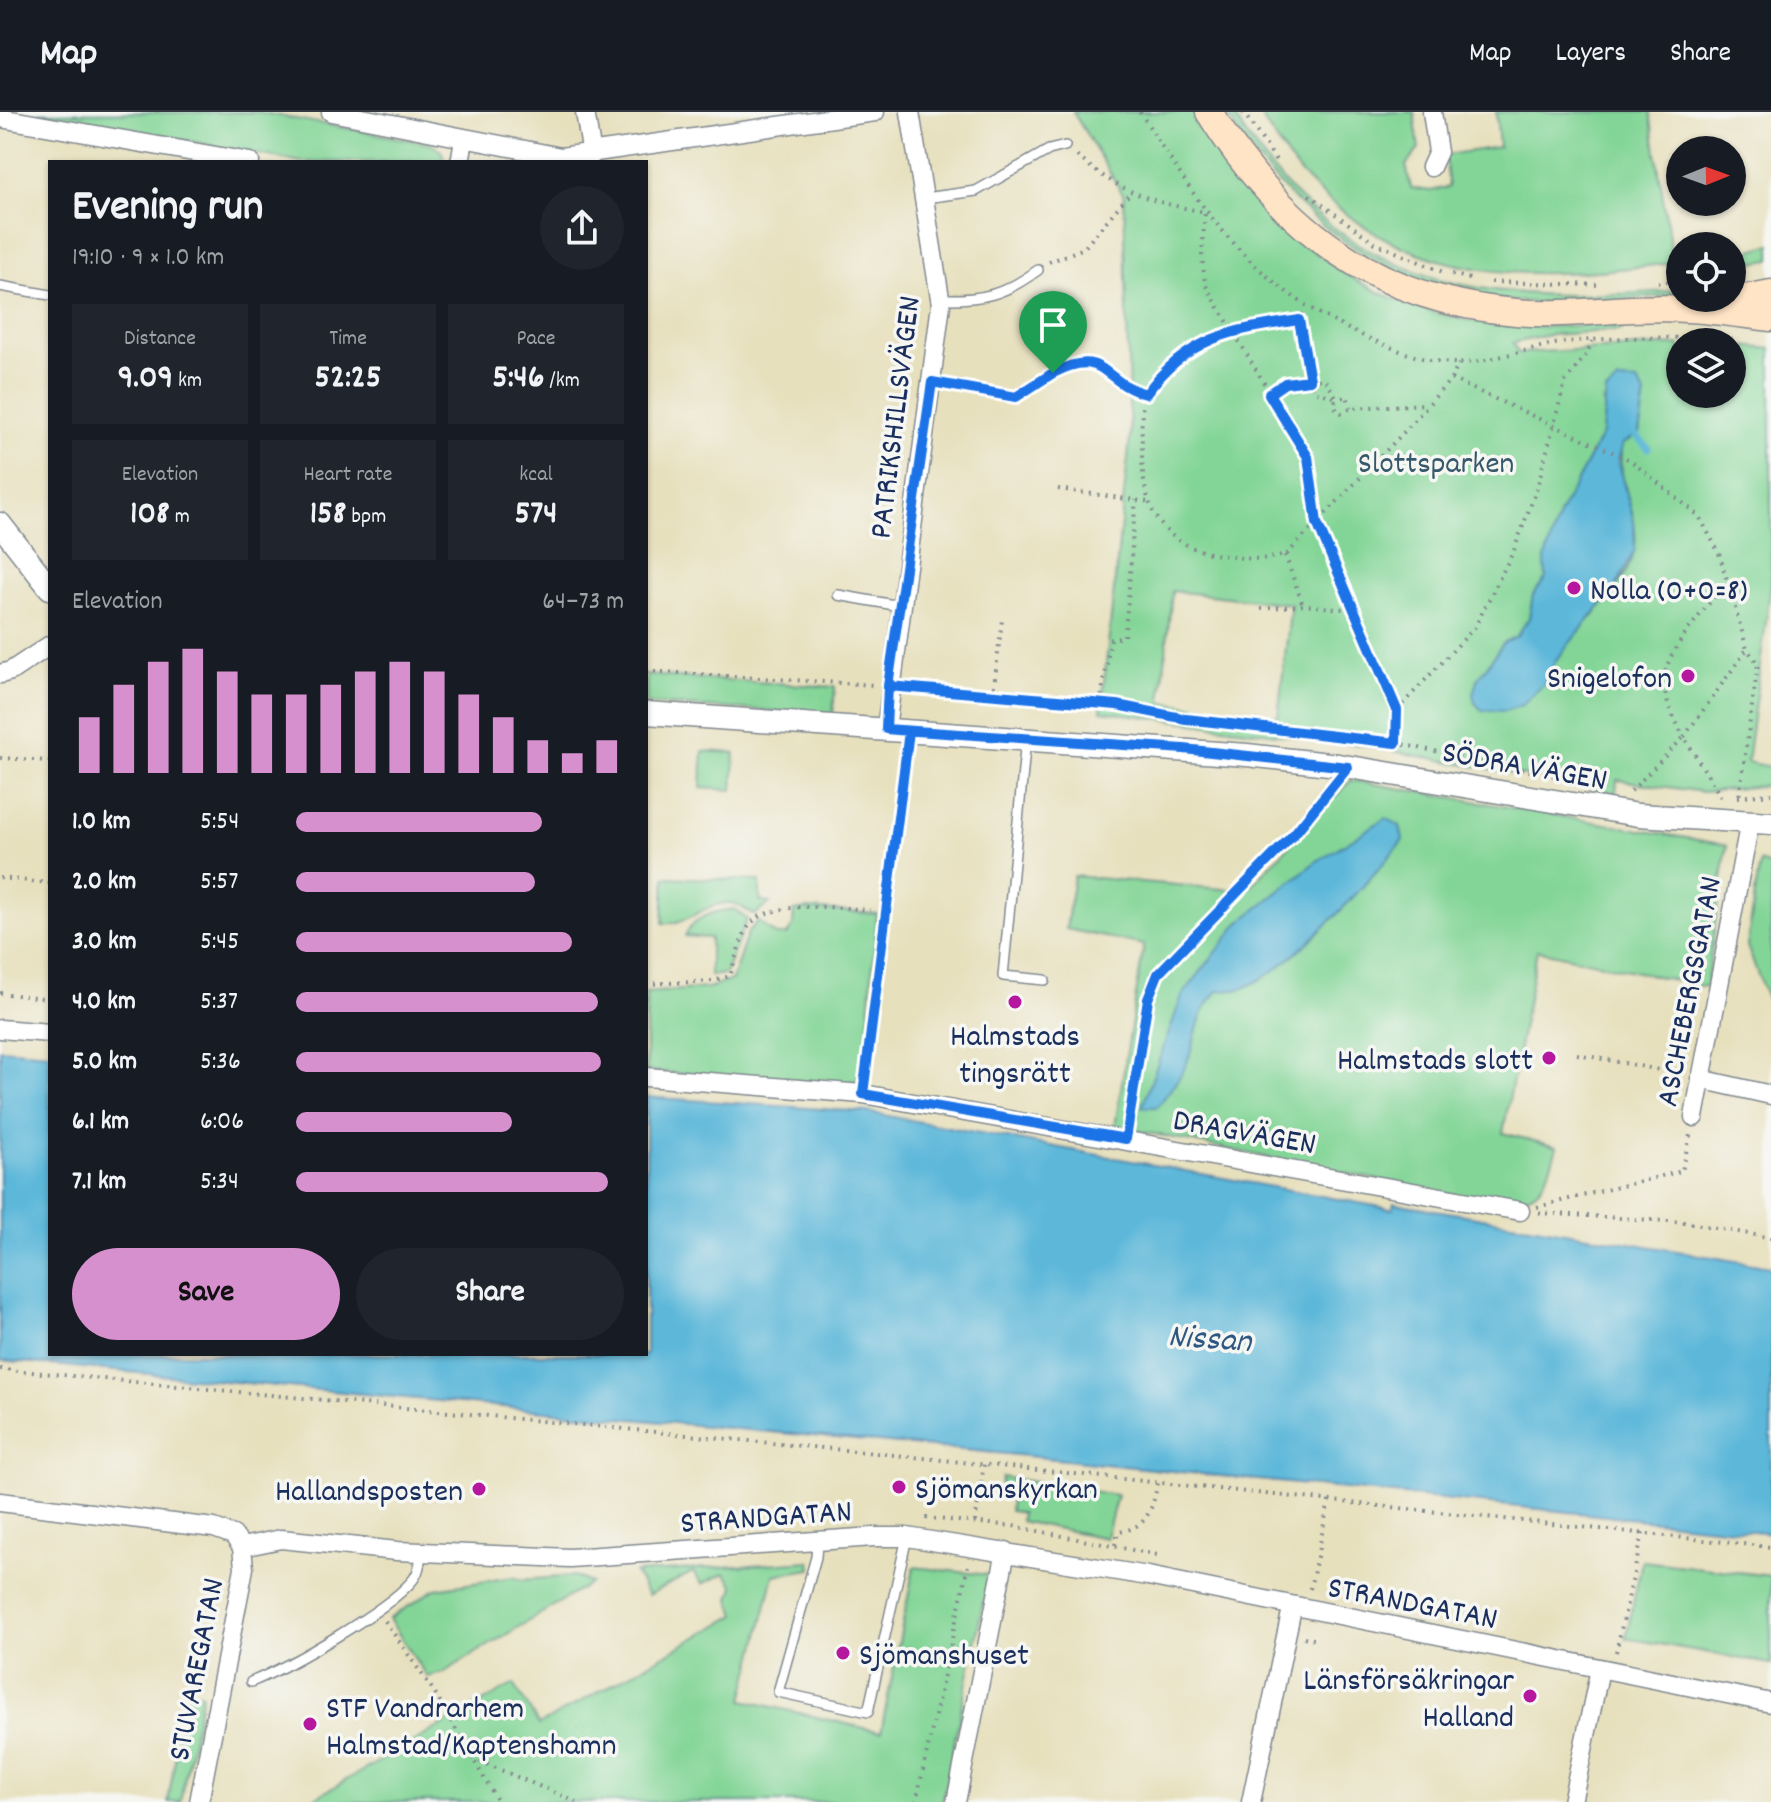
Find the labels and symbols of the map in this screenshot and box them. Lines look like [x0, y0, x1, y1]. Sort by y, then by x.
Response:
north arrow [1666, 136, 1746, 216]
pin [1019, 291, 1087, 373]
street label: PATRIKSHILLSVÄGEN [860, 294, 936, 542]
park label: Slottsparken [1358, 443, 1514, 489]
place label: Nolla (0+0=8) [1590, 570, 1748, 616]
marker: Nolla (0+0=8) [1565, 579, 1583, 597]
place label: Snigelofon [1547, 658, 1672, 704]
marker: Snigelofon [1679, 667, 1697, 685]
street label: SÖDRA VÄGEN [1438, 732, 1610, 806]
street label: ASCHEBERGSGATAN [1647, 873, 1737, 1111]
marker: Halmstads tingsrätt [1006, 993, 1024, 1011]
place label: Halmstads tingsrätt [950, 1016, 1080, 1099]
place label: Halmstads slott [1337, 1040, 1533, 1086]
marker: Halmstads slott [1540, 1049, 1558, 1067]
street label: DRAGVÄGEN [1169, 1100, 1319, 1170]
water label: Nissan [1166, 1314, 1254, 1369]
place label: Sjömanskyrkan [915, 1469, 1098, 1515]
place label: Hallandsposten [275, 1471, 463, 1517]
marker: Sjömanskyrkan [890, 1478, 908, 1496]
marker: Hallandsposten [470, 1480, 488, 1498]
street label: STRANDGATAN [679, 1491, 854, 1549]
street label: STRANDGATAN [1323, 1567, 1501, 1645]
street label: STUVAREGATAN [159, 1575, 239, 1765]
place label: Sjömanshuset [859, 1635, 1029, 1681]
marker: Sjömanshuset [834, 1644, 852, 1662]
place label: Länsförsäkringar Halland [1303, 1660, 1514, 1743]
marker: Länsförsäkringar Halland [1521, 1687, 1539, 1705]
place label: STF Vandrarhem Halmstad/Kaptenshamn [326, 1688, 617, 1771]
marker: STF Vandrarhem Halmstad/Kaptenshamn [301, 1715, 319, 1733]

